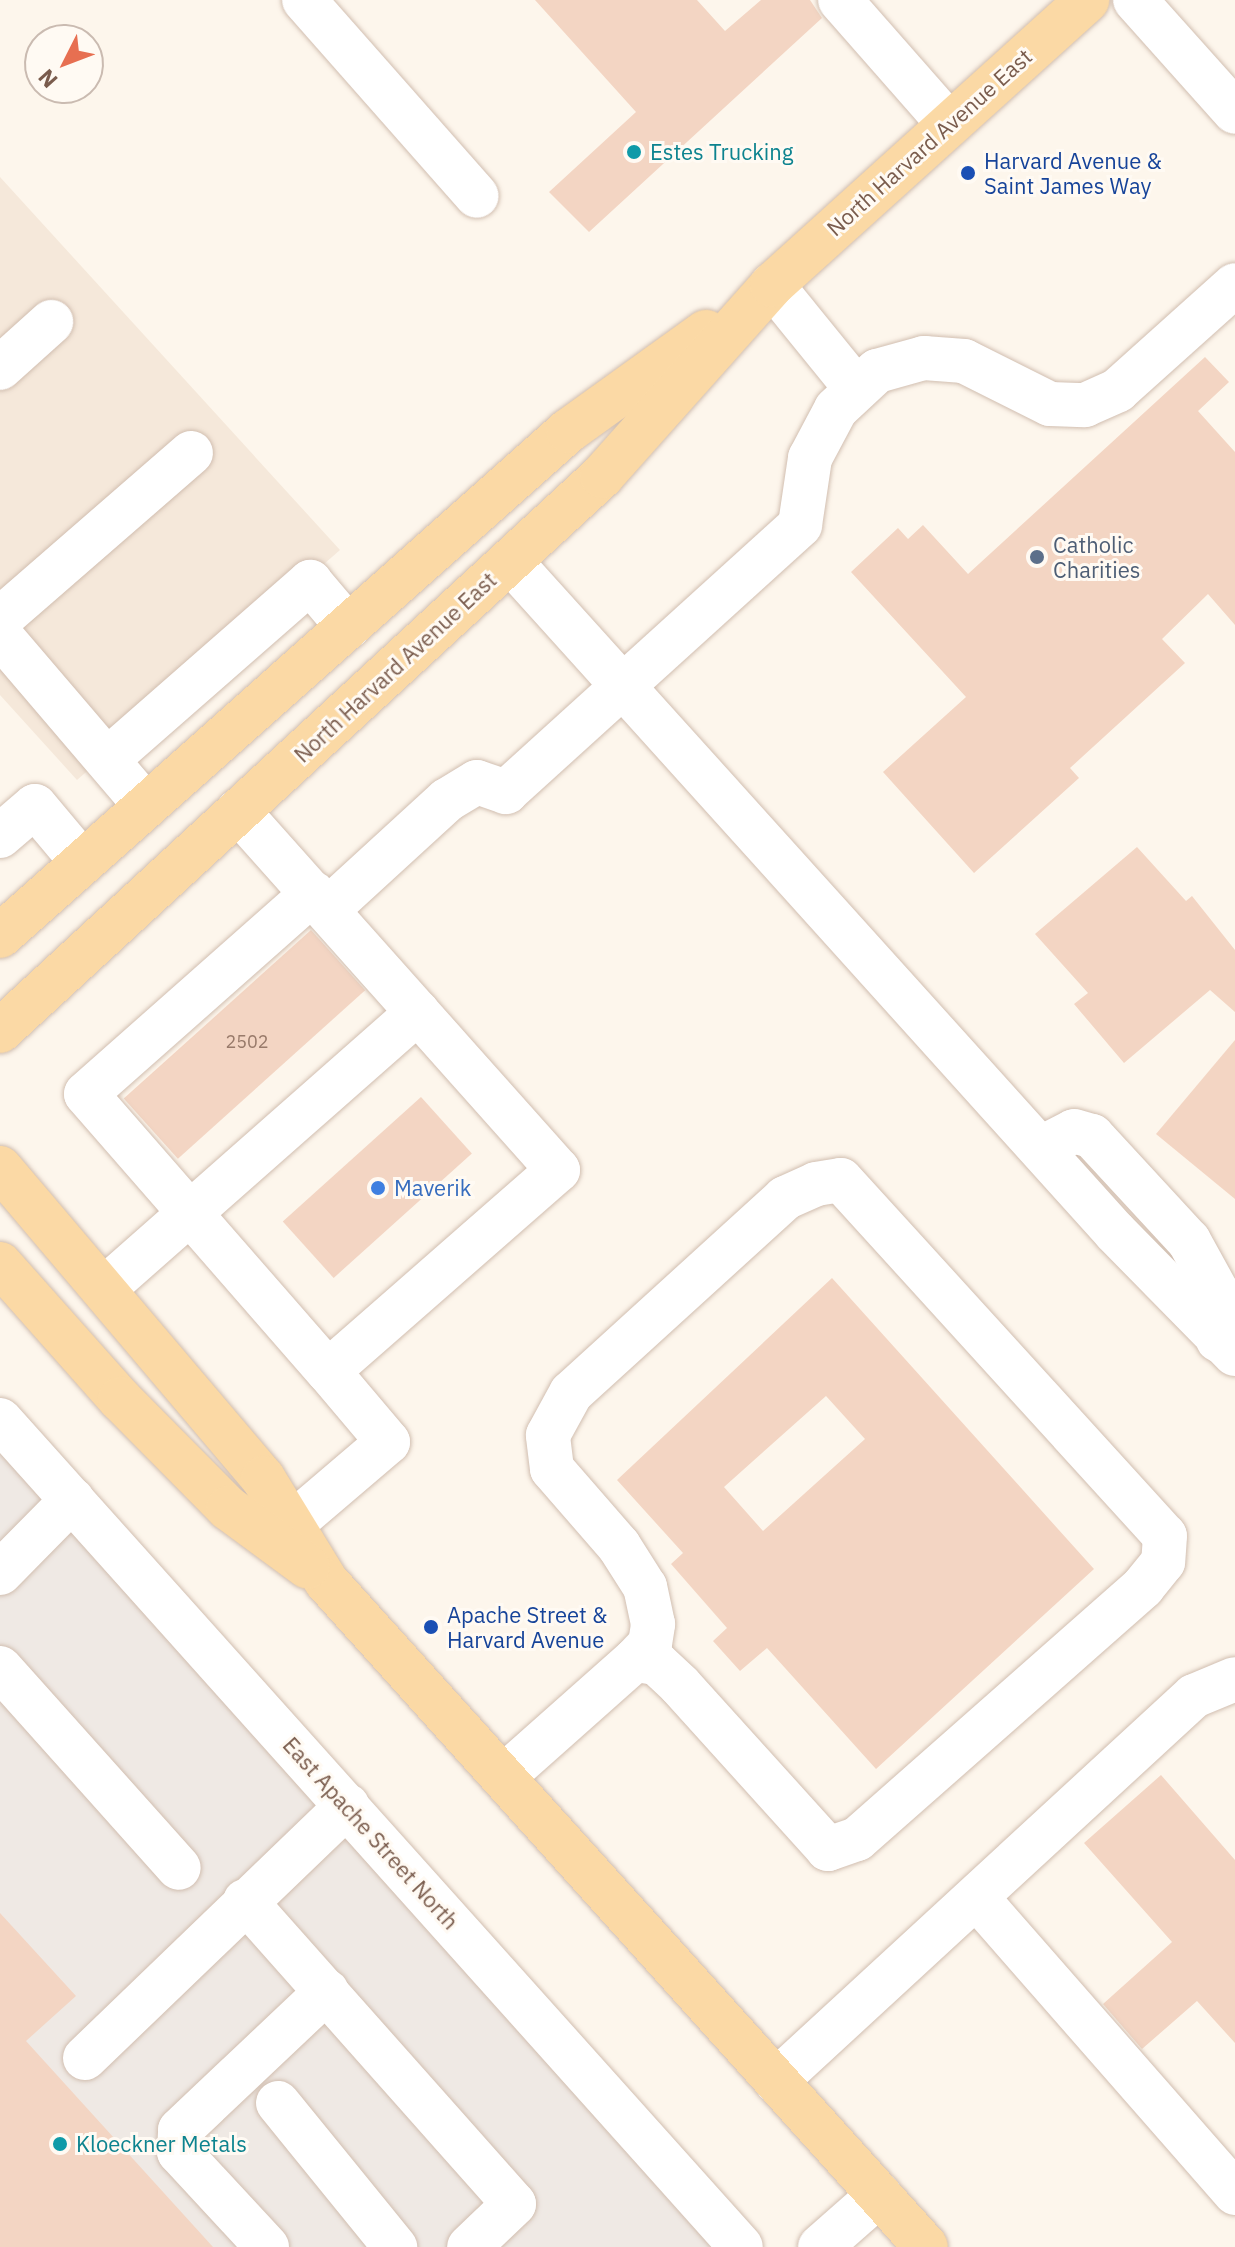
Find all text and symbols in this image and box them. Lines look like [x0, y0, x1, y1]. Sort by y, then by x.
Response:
north arrow [24, 24, 104, 104]
street label: North Harvard Avenue East [821, 43, 1037, 241]
text: N [31, 63, 63, 95]
place label: Estes Trucking [650, 139, 793, 165]
marker: Estes Trucking [625, 143, 643, 161]
place label: Harvard Avenue & Saint James Way [984, 147, 1162, 198]
marker: Harvard Avenue & Saint James Way [959, 164, 977, 182]
place label: Catholic Charities [1053, 531, 1140, 582]
marker: Catholic Charities [1028, 548, 1046, 566]
street label: North Harvard Avenue East [288, 566, 502, 768]
house number: 2502 [225, 1031, 269, 1053]
place label: Maverik [394, 1175, 471, 1201]
marker: Maverik [369, 1179, 387, 1197]
place label: Apache Street & Harvard Avenue [447, 1601, 607, 1652]
marker: Apache Street & Harvard Avenue [422, 1618, 440, 1636]
street label: East Apache Street North [278, 1732, 464, 1934]
place label: Kloeckner Metals [76, 2131, 247, 2157]
marker: Kloeckner Metals [51, 2135, 69, 2153]

